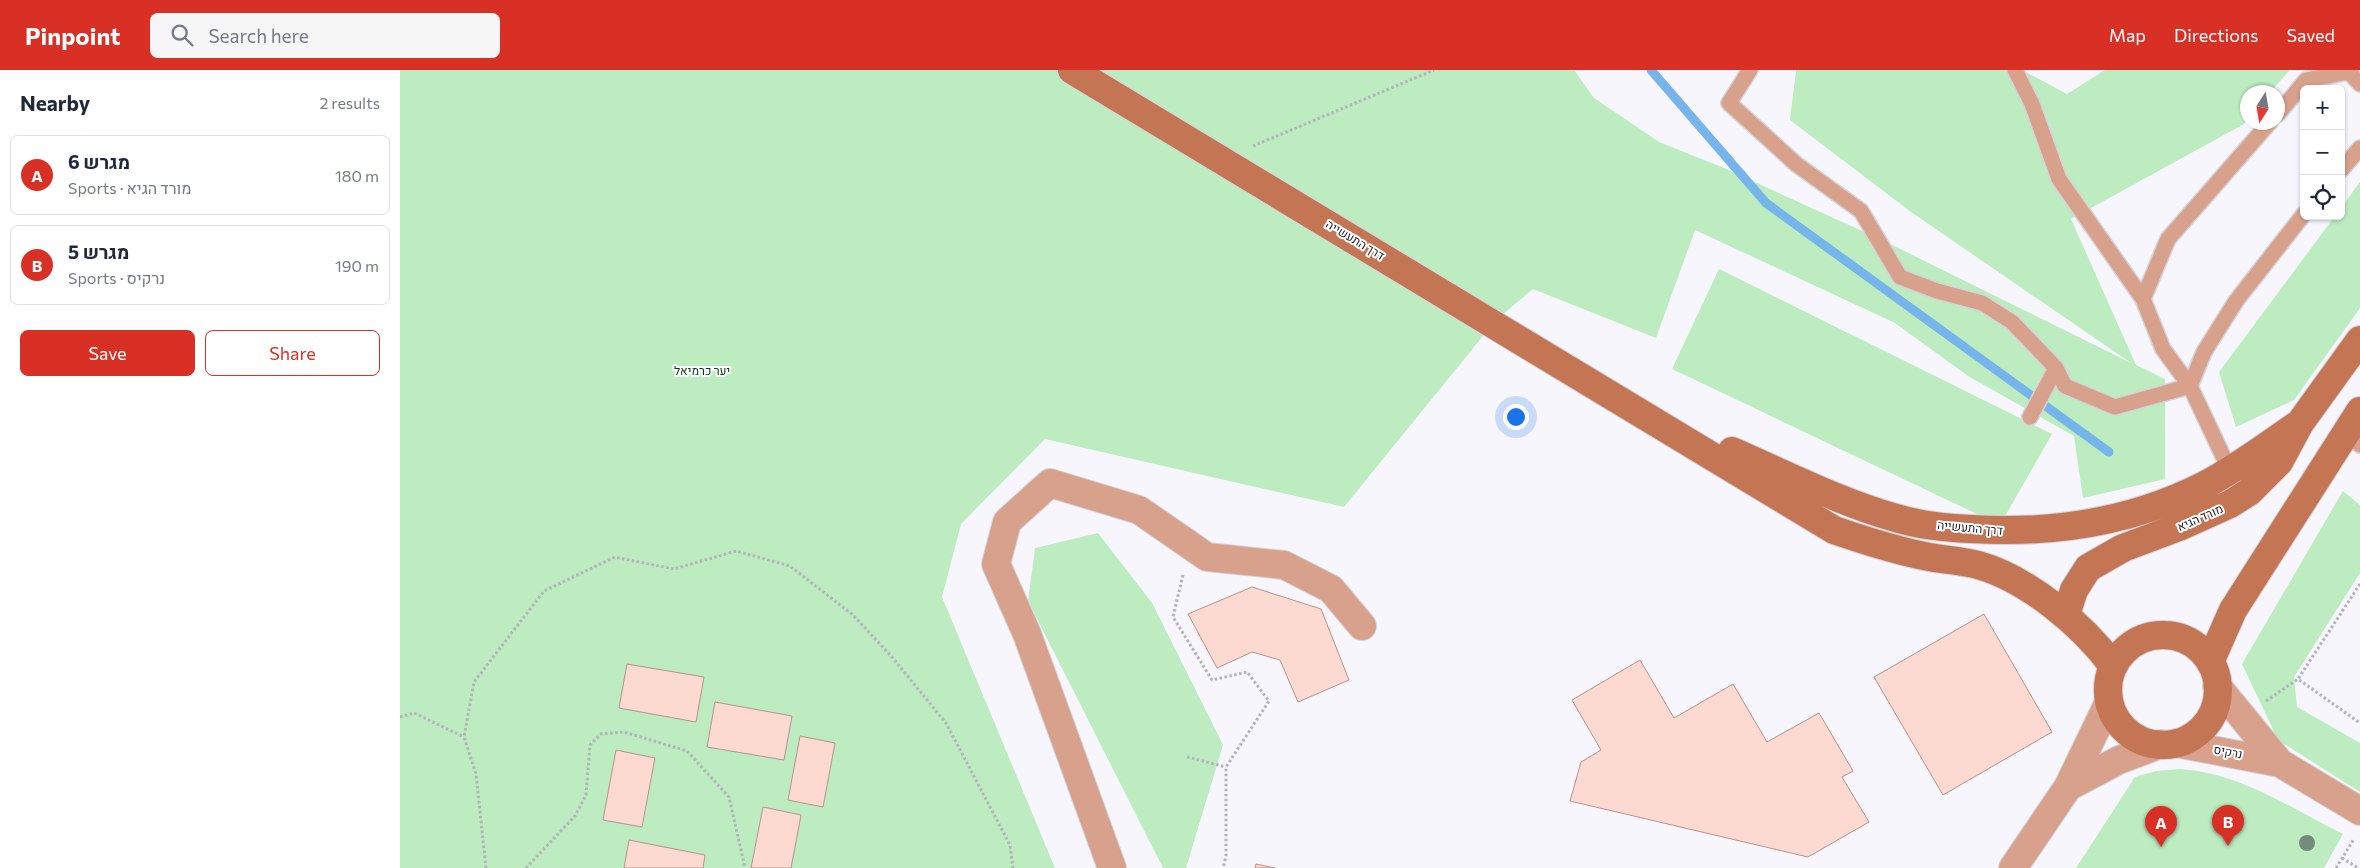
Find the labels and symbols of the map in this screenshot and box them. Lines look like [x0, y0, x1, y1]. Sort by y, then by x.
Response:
north arrow [2240, 85, 2285, 130]
street label: דרך התעשייה [1324, 216, 1387, 262]
park label: יער כרמיאל [674, 363, 730, 377]
your location [1503, 404, 1529, 430]
street label: מורד הגיא [2175, 501, 2225, 533]
street label: דרך התעשייה [1937, 517, 2003, 537]
street label: נרקיס [2213, 741, 2244, 761]
pin: B [2212, 805, 2244, 846]
pin: A [2145, 806, 2177, 847]

